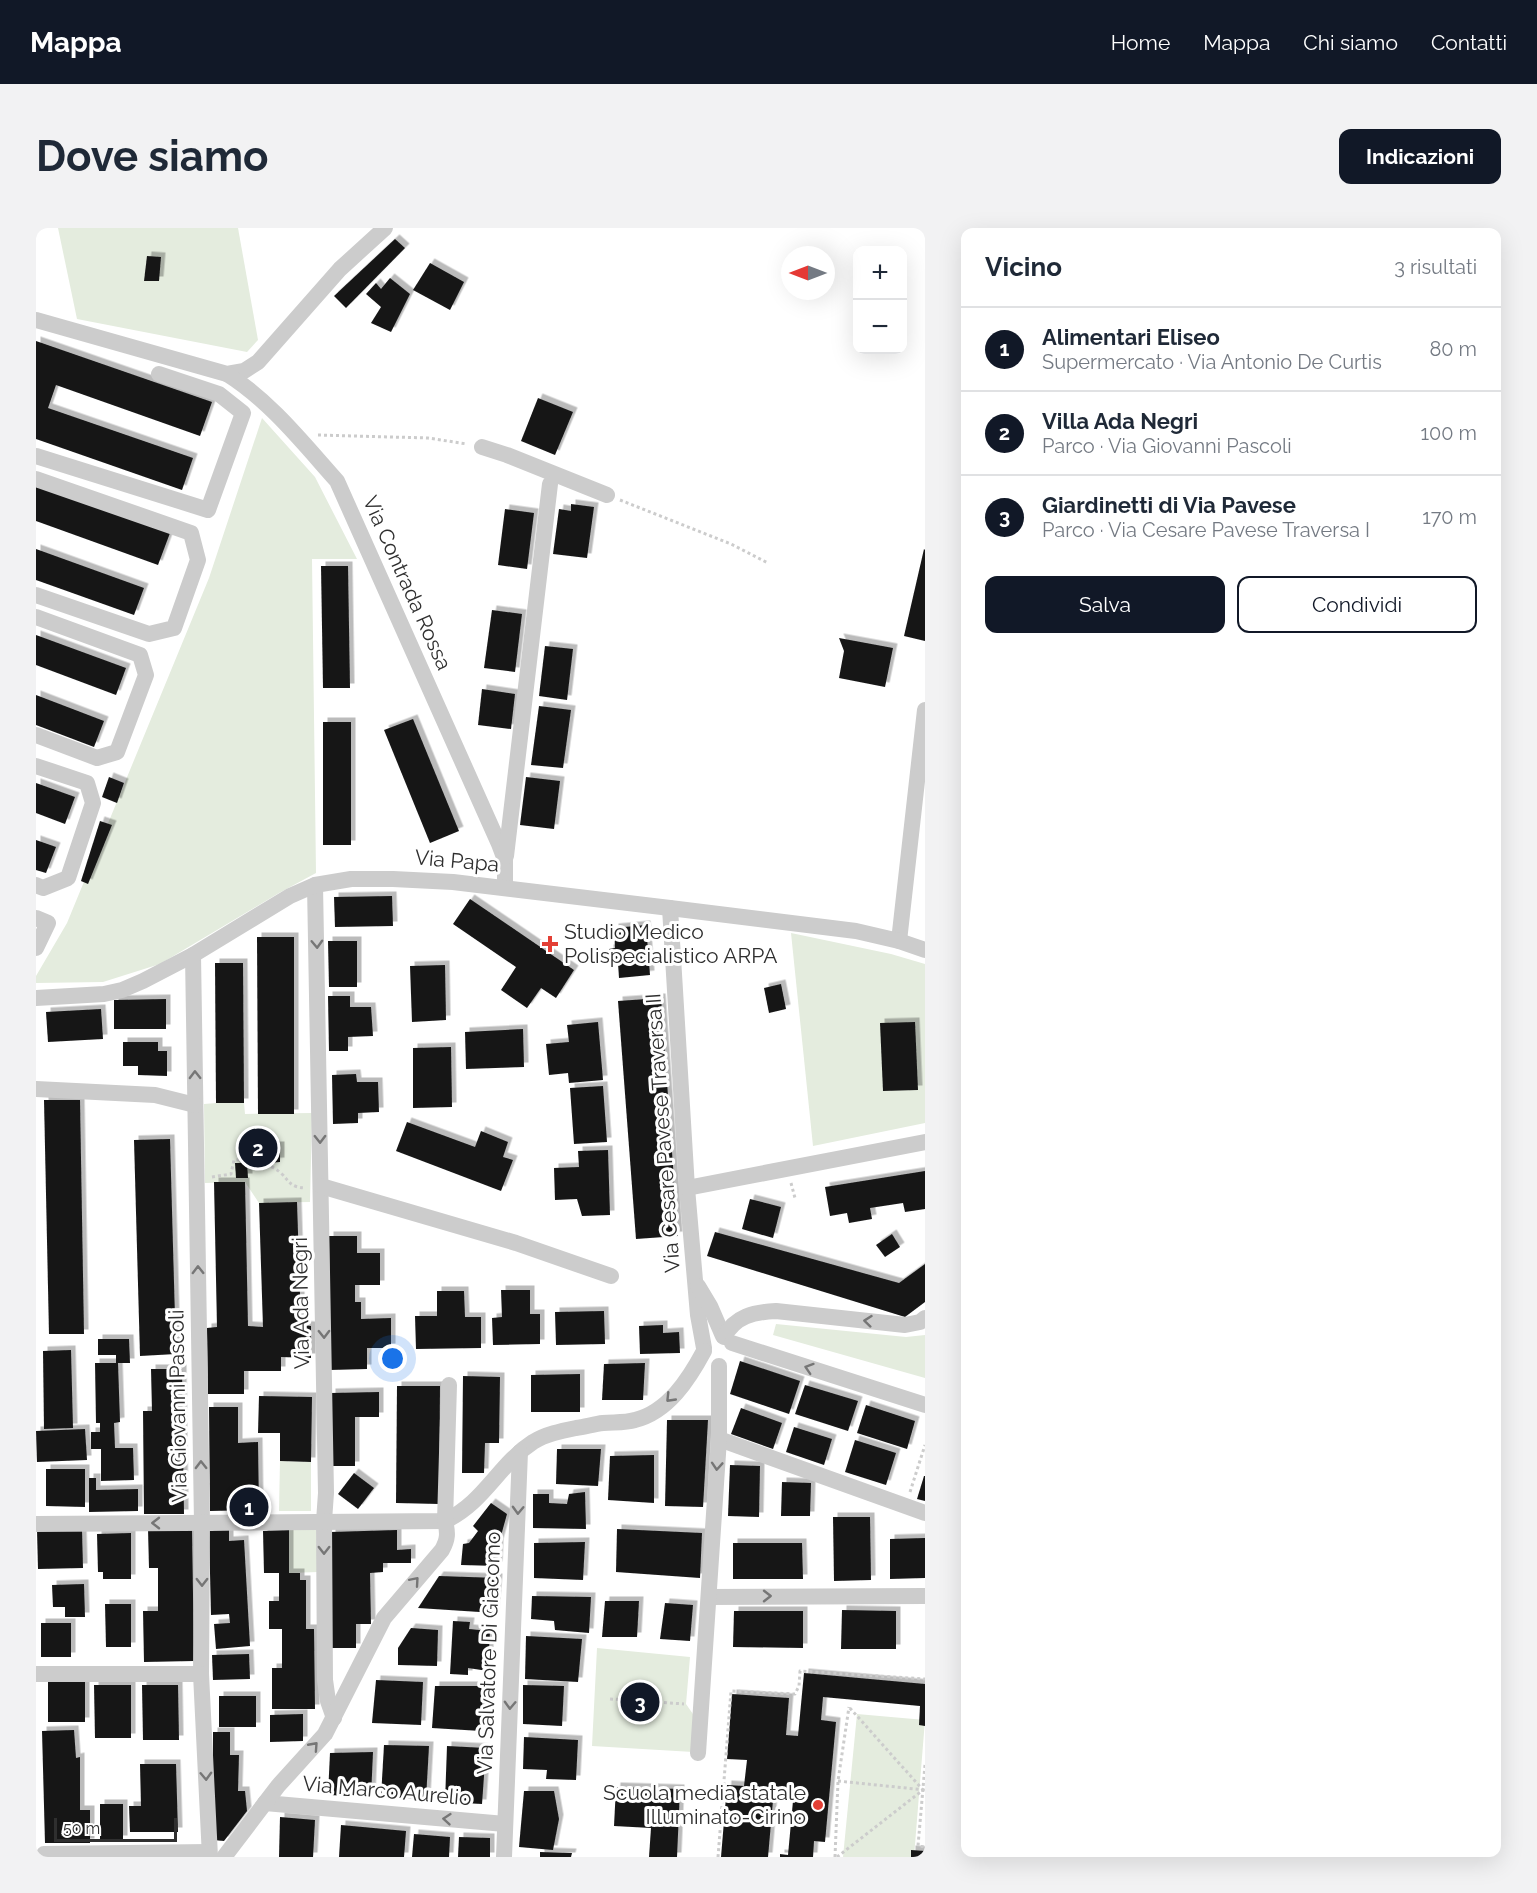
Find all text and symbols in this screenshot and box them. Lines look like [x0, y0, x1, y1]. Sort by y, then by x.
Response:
text: Mappa [30, 26, 122, 59]
text: Home [1111, 30, 1170, 55]
text: Mappa [1203, 30, 1270, 55]
text: Chi siamo [1303, 30, 1398, 55]
text: Contatti [1431, 30, 1507, 55]
button: Indicazioni [1339, 129, 1501, 184]
text: Dove siamo [36, 132, 268, 181]
north arrow [781, 246, 835, 300]
map controls [853, 246, 907, 354]
button: + [853, 246, 907, 300]
text: Vicino [985, 252, 1062, 282]
text: 3 risultati [1394, 255, 1477, 279]
button: − [853, 300, 907, 354]
text: Alimentari Eliseo [1042, 324, 1220, 350]
text: 1 [1000, 337, 1009, 361]
text: 80 m [1429, 337, 1477, 361]
text: Supermercato · Via Antonio De Curtis [1042, 350, 1382, 374]
text: Villa Ada Negri [1042, 408, 1198, 434]
text: 2 [999, 421, 1010, 445]
text: 100 m [1420, 421, 1477, 445]
text: Parco · Via Giovanni Pascoli [1042, 434, 1292, 458]
street label: Via Contrada Rossa [358, 492, 457, 674]
text: Giardinetti di Via Pavese [1042, 492, 1296, 518]
text: 3 [999, 505, 1010, 529]
text: 170 m [1422, 505, 1477, 529]
text: Parco · Via Cesare Pavese Traversa I [1042, 518, 1370, 542]
button: Salva [985, 576, 1225, 633]
button: Condividi [1237, 576, 1477, 633]
street label: Via Papa [414, 844, 500, 877]
place label: Studio Medico Polispecialistico ARPA [564, 919, 777, 968]
marker: Studio Medico Polispecialistico ARPA [541, 935, 559, 953]
one-way arrow [311, 939, 323, 948]
street label: Via Cesare Pavese Traversa II [640, 992, 685, 1274]
one-way arrow [188, 1070, 201, 1079]
pin: 2 [238, 1126, 278, 1170]
one-way arrow [314, 1134, 326, 1143]
street label: Via Ada Negri [287, 1237, 314, 1369]
one-way arrow [192, 1265, 204, 1274]
street label: Via Giovanni Pascoli [163, 1309, 192, 1503]
one-way arrow [864, 1315, 873, 1328]
one-way arrow [317, 1329, 330, 1338]
your location [378, 1344, 407, 1373]
one-way arrow [804, 1363, 815, 1375]
one-way arrow [666, 1392, 677, 1402]
one-way arrow [195, 1460, 207, 1469]
one-way arrow [711, 1462, 724, 1471]
pin: 1 [230, 1484, 268, 1530]
one-way arrow [511, 1506, 524, 1515]
one-way arrow [151, 1517, 160, 1529]
street label: Via Salvatore Di Giacomo [472, 1531, 505, 1775]
one-way arrow [318, 1545, 330, 1554]
one-way arrow [196, 1577, 208, 1586]
one-way arrow [408, 1577, 419, 1588]
one-way arrow [763, 1590, 772, 1602]
pin: 3 [620, 1680, 660, 1724]
one-way arrow [503, 1701, 516, 1710]
one-way arrow [307, 1742, 318, 1753]
street label: Via Marco Aurelio [301, 1771, 473, 1810]
one-way arrow [199, 1772, 212, 1781]
place label: Scuola media statale Illuminato-Cirino [603, 1780, 806, 1829]
marker: Scuola media statale Illuminato-Cirino [811, 1798, 825, 1812]
one-way arrow [442, 1812, 451, 1825]
scale bar [54, 1815, 177, 1842]
text: 50 m [63, 1819, 100, 1838]

